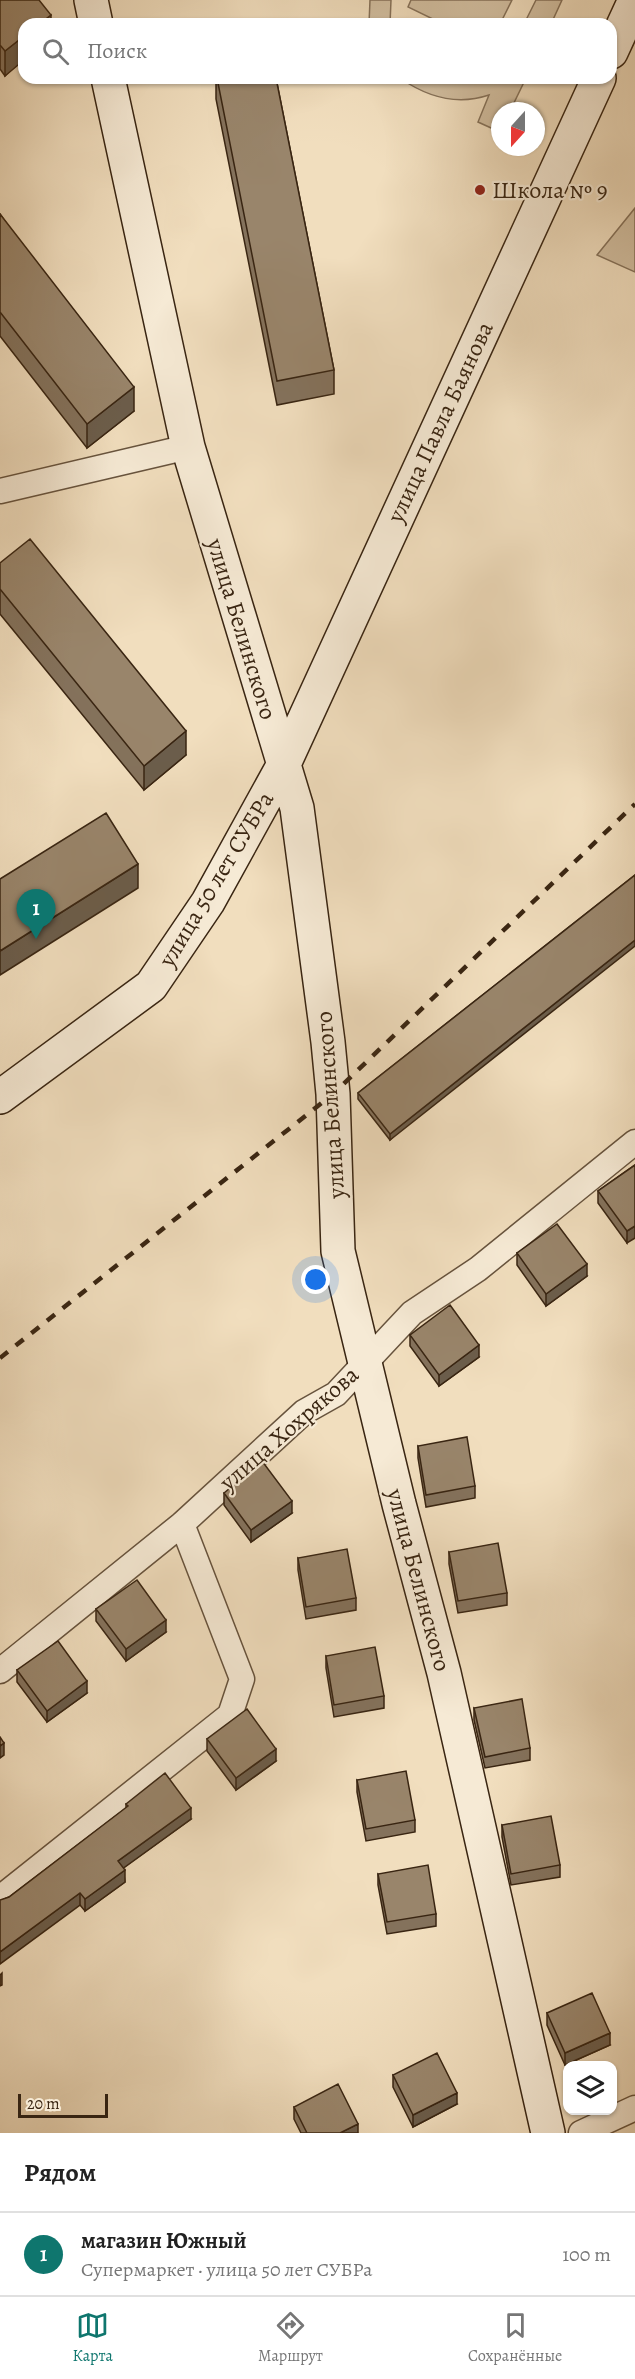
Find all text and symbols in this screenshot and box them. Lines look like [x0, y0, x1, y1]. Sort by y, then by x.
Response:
search box [18, 18, 617, 84]
icon: search [39, 35, 72, 68]
text: Поиск [87, 36, 147, 66]
north arrow [491, 102, 545, 156]
place label: Школа № 9 [492, 174, 608, 206]
marker: Школа № 9 [473, 183, 487, 197]
street label: улица Павла Баянова [379, 316, 501, 529]
street label: улица Белинского [199, 534, 285, 724]
street label: улица 50 лет СУБРа [150, 785, 281, 973]
pin: 1 [16, 890, 56, 939]
street label: улица Белинского [307, 1010, 353, 1201]
your location [301, 1265, 330, 1294]
street label: улица Хохрякова [212, 1359, 365, 1498]
street label: улица Белинского [379, 1484, 459, 1675]
map controls [563, 2061, 617, 2115]
button: layers [563, 2061, 617, 2115]
scale bar [18, 2091, 108, 2118]
text: 20 m [27, 2093, 60, 2115]
text: Рядом [24, 2155, 96, 2190]
text: магазин Южный [81, 2226, 247, 2256]
text: 1 [40, 2241, 47, 2268]
text: 100 m [562, 2241, 611, 2268]
text: Супермаркет · улица 50 лет СУБРа [81, 2256, 372, 2283]
tab: Карта [73, 2309, 113, 2367]
tab: Маршрут [258, 2309, 323, 2367]
tab: Сохранённые [468, 2309, 562, 2367]

